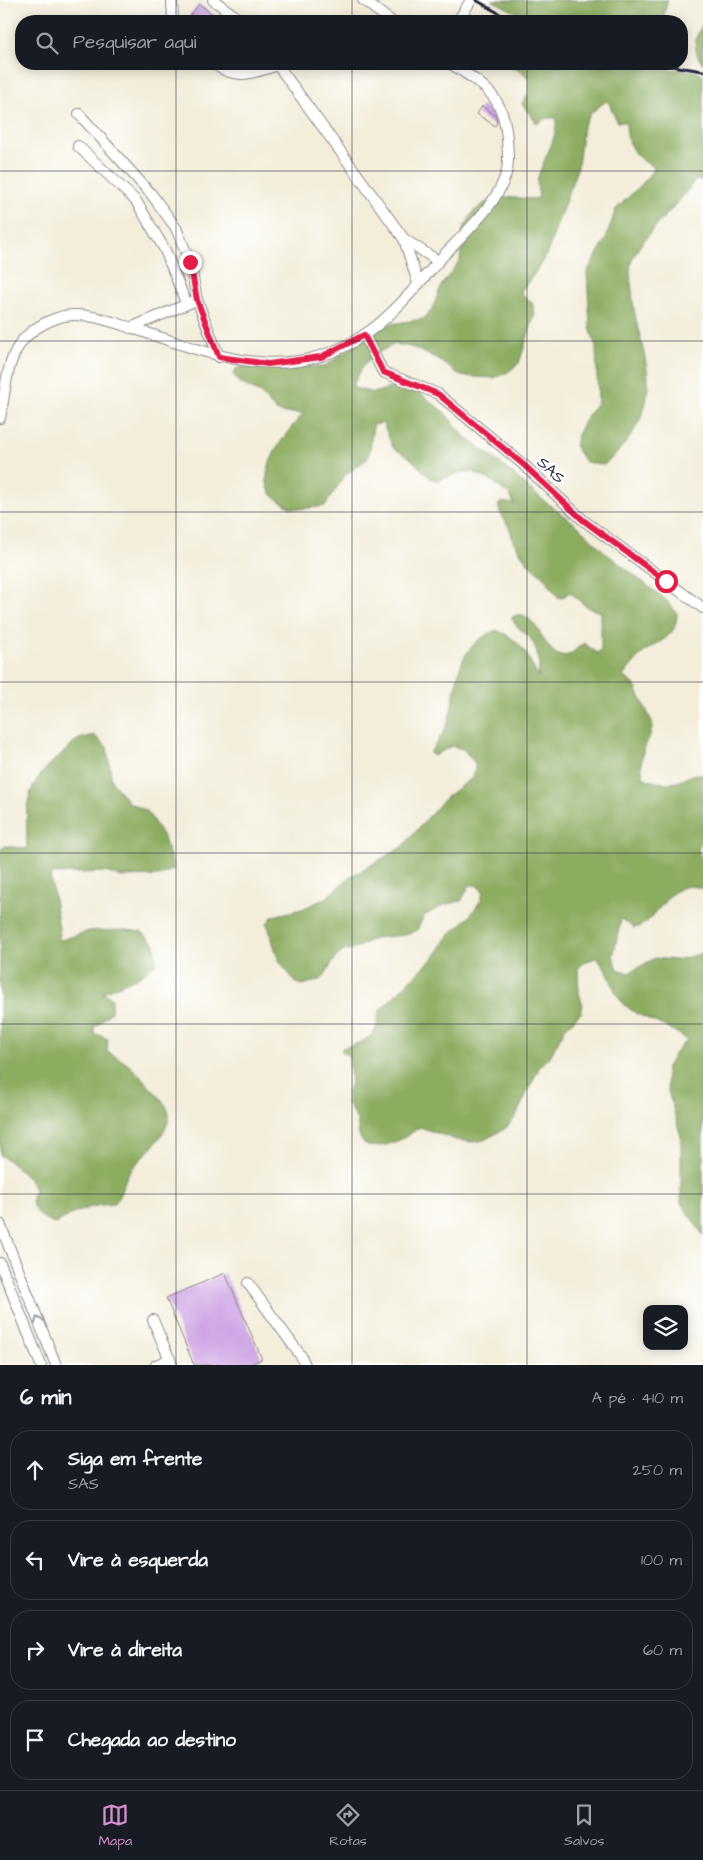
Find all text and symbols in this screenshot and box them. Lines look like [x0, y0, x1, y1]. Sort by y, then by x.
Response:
search box [15, 15, 688, 70]
icon: search [33, 29, 61, 57]
text: Pesquisar aqui [73, 29, 196, 56]
route end [179, 251, 202, 274]
street label: SAS [532, 451, 570, 489]
route start [655, 570, 678, 593]
map controls [643, 1305, 688, 1350]
button: layers [643, 1305, 688, 1350]
one-way arrow [34, 1316, 44, 1325]
text: 6 min [20, 1383, 72, 1412]
text: A pé · 410 m [592, 1387, 683, 1409]
text: Siga em frente [68, 1446, 202, 1473]
icon: ahead [21, 1456, 49, 1484]
text: 250 m [633, 1459, 682, 1481]
text: SAS [68, 1473, 99, 1495]
icon: left [21, 1546, 49, 1574]
text: Vire à esquerda [68, 1547, 208, 1574]
text: 100 m [641, 1549, 682, 1571]
icon: right [21, 1636, 49, 1664]
text: Vire à direita [68, 1637, 182, 1664]
text: 60 m [643, 1639, 682, 1661]
icon: arrive [21, 1726, 49, 1754]
text: Chegada ao destino [68, 1727, 236, 1754]
tab: Mapa [99, 1801, 132, 1851]
tab: Rotas [329, 1801, 367, 1851]
tab: Salvos [564, 1801, 604, 1851]

